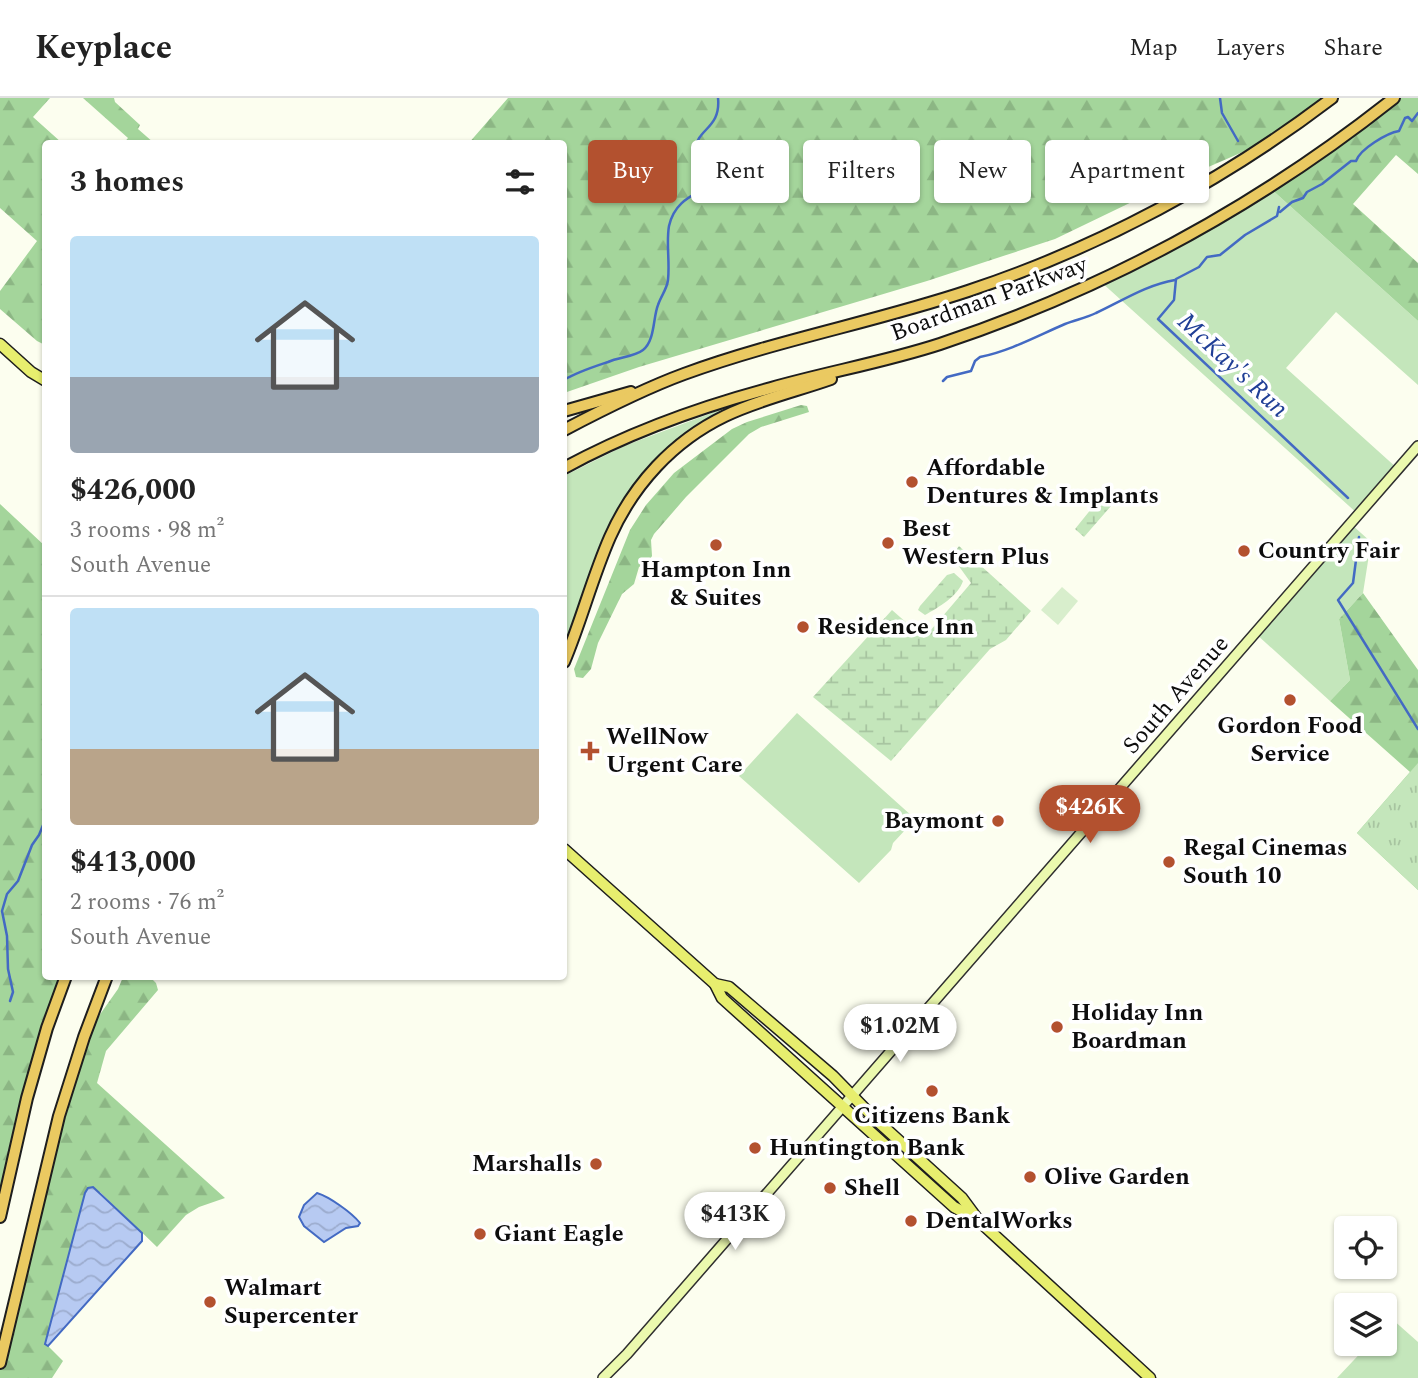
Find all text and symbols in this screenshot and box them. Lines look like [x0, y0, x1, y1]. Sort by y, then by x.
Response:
text: Keyplace [35, 23, 172, 73]
text: Map [1129, 30, 1178, 66]
text: Layers [1216, 30, 1286, 66]
text: Share [1324, 30, 1383, 66]
chip: Buy [588, 140, 677, 203]
chip: Rent [691, 140, 789, 203]
chip: Filters [803, 140, 920, 203]
chip: New [934, 140, 1031, 203]
chip: Apartment [1045, 140, 1209, 203]
text: 3 homes [70, 159, 184, 205]
icon: filters [501, 163, 539, 201]
street label: Boardman Parkway [886, 246, 1094, 351]
icon: home [242, 282, 368, 408]
water label: McKay's Run [1168, 303, 1298, 428]
place label: Affordable Dentures & Implants [926, 450, 1159, 514]
text: $426,000 [70, 467, 196, 513]
marker: Affordable Dentures & Implants [904, 474, 920, 490]
place label: Best Western Plus [902, 511, 1049, 575]
text: 3 rooms · 98 m² [70, 513, 224, 548]
place label: Country Fair [1258, 533, 1401, 569]
marker: Best Western Plus [880, 535, 896, 551]
marker: Hampton Inn & Suites [708, 537, 724, 553]
marker: Country Fair [1236, 543, 1252, 559]
text: South Avenue [70, 548, 211, 583]
place label: Hampton Inn & Suites [641, 552, 792, 616]
place label: Residence Inn [817, 609, 975, 645]
marker: Residence Inn [795, 619, 811, 635]
street label: South Avenue [1114, 628, 1238, 762]
icon: home [242, 654, 368, 780]
marker: Gordon Food Service [1282, 692, 1298, 708]
place label: Gordon Food Service [1217, 708, 1363, 772]
place label: WellNow Urgent Care [606, 719, 743, 783]
marker: WellNow Urgent Care [580, 741, 600, 761]
pin: $426K [1041, 786, 1139, 845]
text: $426K [1055, 790, 1125, 825]
place label: Baymont [884, 803, 984, 839]
marker: Baymont [990, 813, 1006, 829]
place label: Regal Cinemas South 10 [1183, 830, 1347, 894]
text: $413,000 [70, 839, 196, 885]
marker: Regal Cinemas South 10 [1161, 854, 1177, 870]
text: 2 rooms · 76 m² [70, 885, 224, 920]
text: South Avenue [70, 920, 211, 955]
place label: Holiday Inn Boardman [1071, 995, 1203, 1059]
pin: $1.02M [843, 1004, 957, 1064]
text: $1.02M [860, 1009, 940, 1044]
marker: Holiday Inn Boardman [1049, 1019, 1065, 1035]
marker: Citizens Bank [924, 1083, 940, 1099]
place label: Citizens Bank [854, 1098, 1011, 1134]
place label: Huntington Bank [769, 1130, 966, 1166]
marker: Huntington Bank [747, 1140, 763, 1156]
place label: Marshalls [472, 1146, 582, 1182]
marker: Marshalls [588, 1156, 604, 1172]
place label: Olive Garden [1044, 1159, 1190, 1195]
marker: Olive Garden [1022, 1169, 1038, 1185]
place label: Shell [844, 1170, 900, 1206]
marker: Shell [822, 1180, 838, 1196]
pin: $413K [686, 1192, 784, 1252]
text: $413K [700, 1197, 770, 1232]
place label: DentalWorks [925, 1203, 1073, 1239]
marker: DentalWorks [903, 1213, 919, 1229]
place label: Giant Eagle [494, 1216, 624, 1252]
map controls [1334, 1216, 1397, 1356]
button: locate [1334, 1216, 1397, 1279]
marker: Giant Eagle [472, 1226, 488, 1242]
place label: Walmart Supercenter [224, 1270, 359, 1334]
button: layers [1334, 1293, 1397, 1356]
marker: Walmart Supercenter [202, 1294, 218, 1310]

